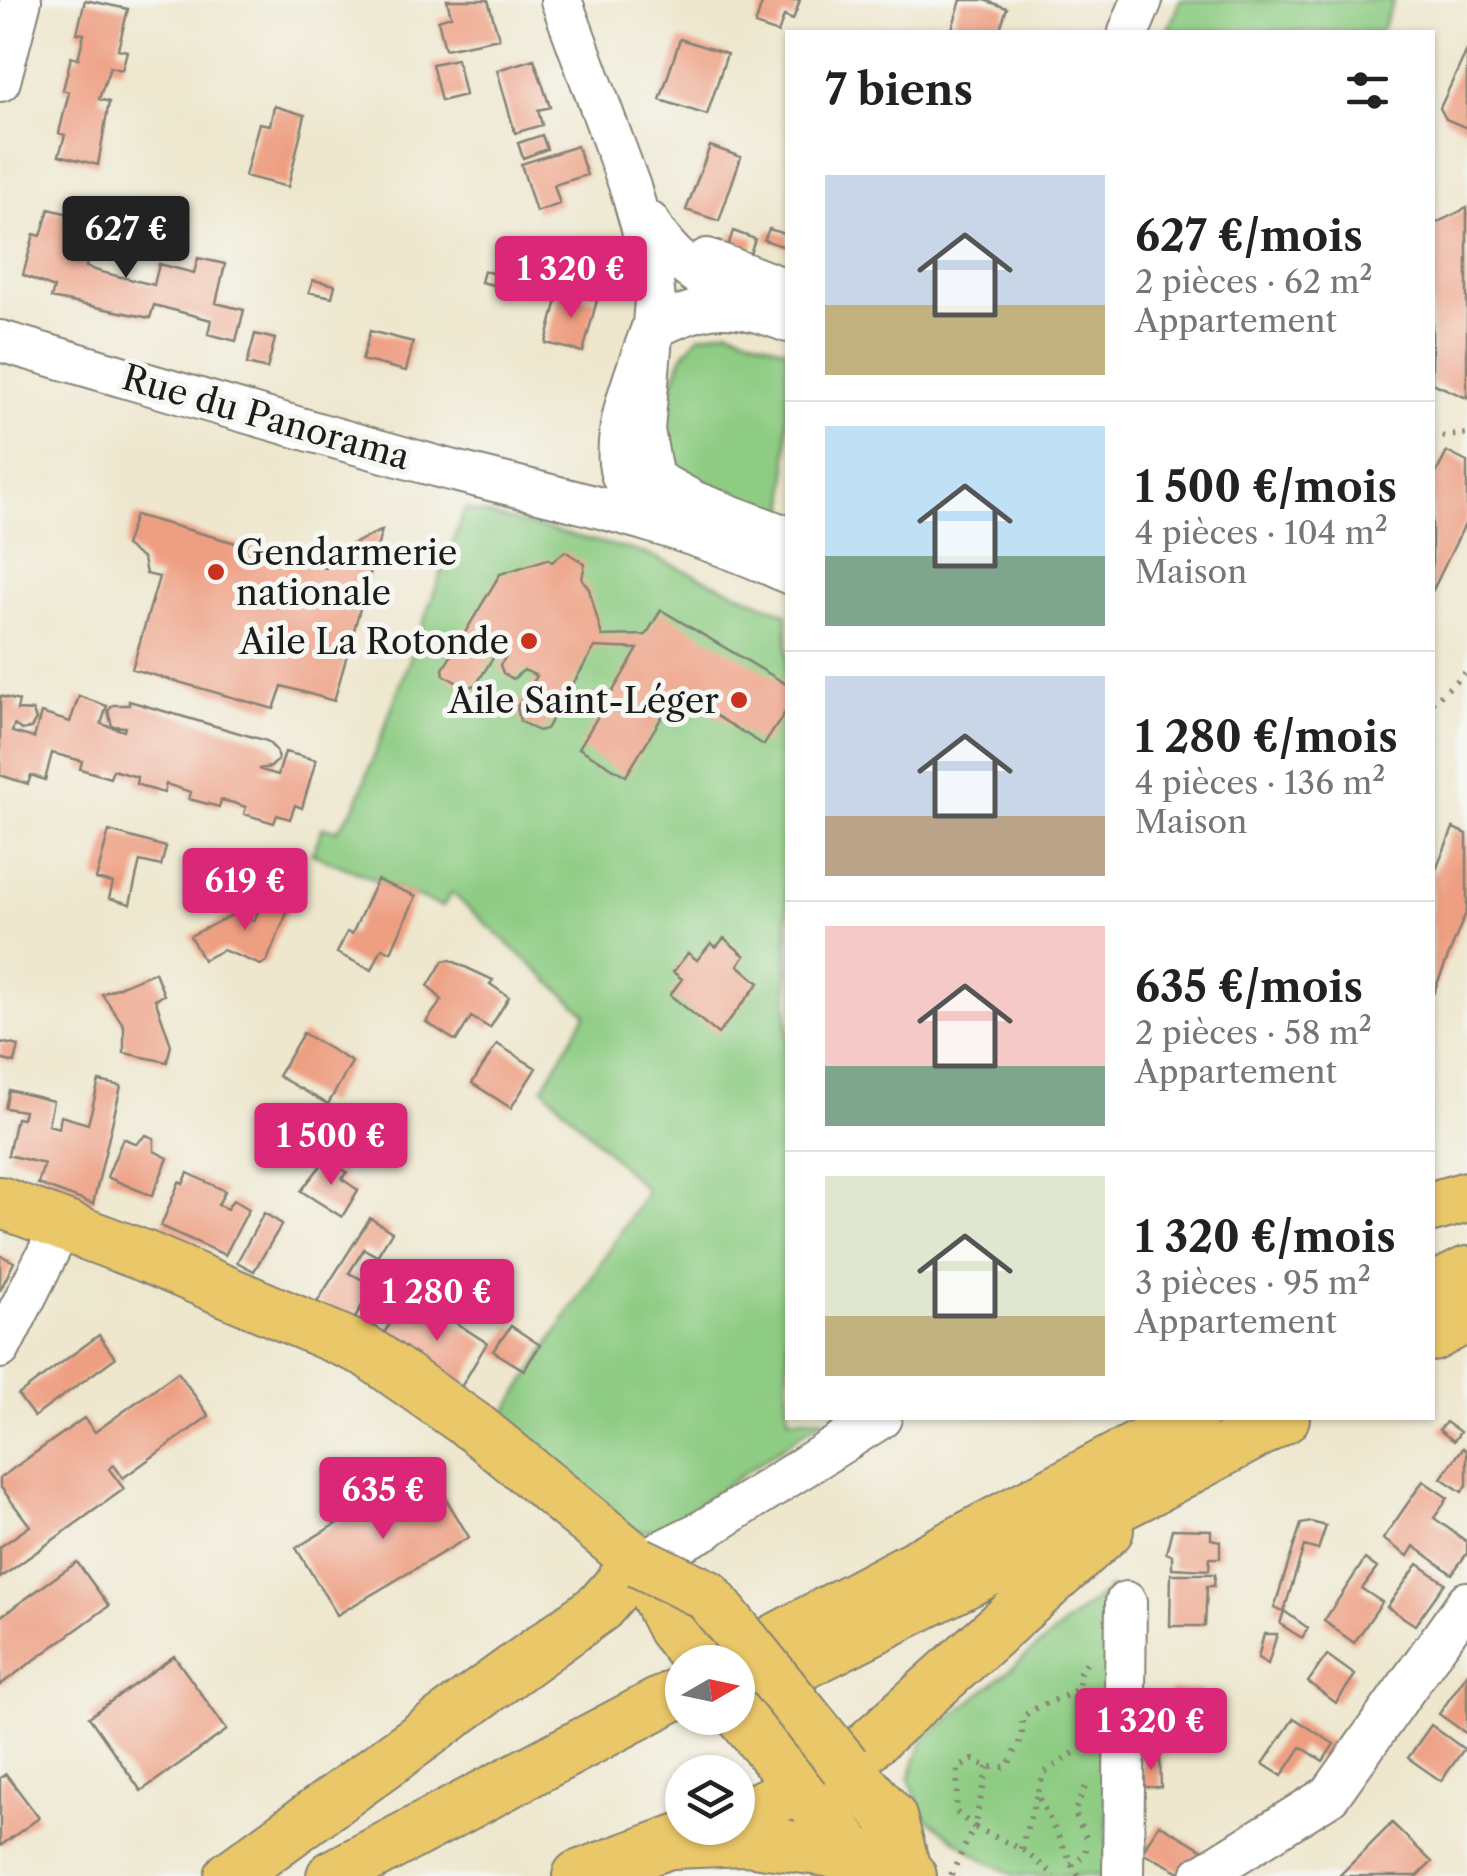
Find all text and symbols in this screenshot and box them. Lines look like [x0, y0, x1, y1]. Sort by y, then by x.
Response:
icon: filters [1340, 63, 1395, 118]
text: 7 biens [825, 64, 973, 116]
pin: 627 € [56, 196, 196, 281]
text: 627 € [84, 209, 168, 248]
text: 627 €/mois [1135, 210, 1363, 262]
icon: home [905, 215, 1025, 335]
pin: 1 320 € [479, 236, 663, 321]
text: 1 320 € [517, 249, 625, 288]
text: 2 pièces · 62 m² [1135, 262, 1373, 301]
text: Appartement [1135, 301, 1337, 340]
street label: Rue du Panorama [117, 355, 415, 479]
text: 1 500 €/mois [1135, 461, 1397, 513]
icon: home [905, 466, 1025, 586]
text: 4 pièces · 104 m² [1135, 513, 1388, 552]
place label: Gendarmerie nationale [236, 531, 457, 614]
text: Maison [1135, 552, 1247, 591]
marker: Gendarmerie nationale [205, 561, 227, 583]
place label: Aile La Rotonde [238, 620, 509, 663]
marker: Aile La Rotonde [518, 630, 540, 652]
place label: Aile Saint-Léger [447, 679, 719, 722]
marker: Aile Saint-Léger [728, 689, 750, 711]
text: 1 280 €/mois [1135, 711, 1398, 763]
icon: home [905, 716, 1025, 836]
text: 4 pièces · 136 m² [1135, 763, 1385, 802]
text: Maison [1135, 802, 1247, 841]
pin: 619 € [175, 848, 315, 933]
text: 619 € [205, 861, 285, 900]
text: 635 €/mois [1135, 961, 1363, 1013]
icon: home [905, 966, 1025, 1086]
text: 2 pièces · 58 m² [1135, 1013, 1372, 1052]
text: Appartement [1135, 1052, 1337, 1091]
pin: 1 500 € [239, 1103, 423, 1188]
text: 1 500 € [276, 1116, 386, 1155]
text: 1 320 €/mois [1135, 1211, 1396, 1263]
icon: home [905, 1216, 1025, 1336]
pin: 1 280 € [345, 1259, 529, 1344]
text: 3 pièces · 95 m² [1135, 1263, 1371, 1302]
text: 1 280 € [382, 1272, 492, 1311]
text: Appartement [1135, 1302, 1337, 1341]
pin: 635 € [313, 1457, 453, 1542]
text: 635 € [341, 1470, 425, 1509]
north arrow [665, 1645, 755, 1735]
map controls [665, 1645, 755, 1845]
pin: 1 320 € [1059, 1688, 1243, 1773]
text: 1 320 € [1097, 1701, 1205, 1740]
button: layers [665, 1755, 755, 1845]

